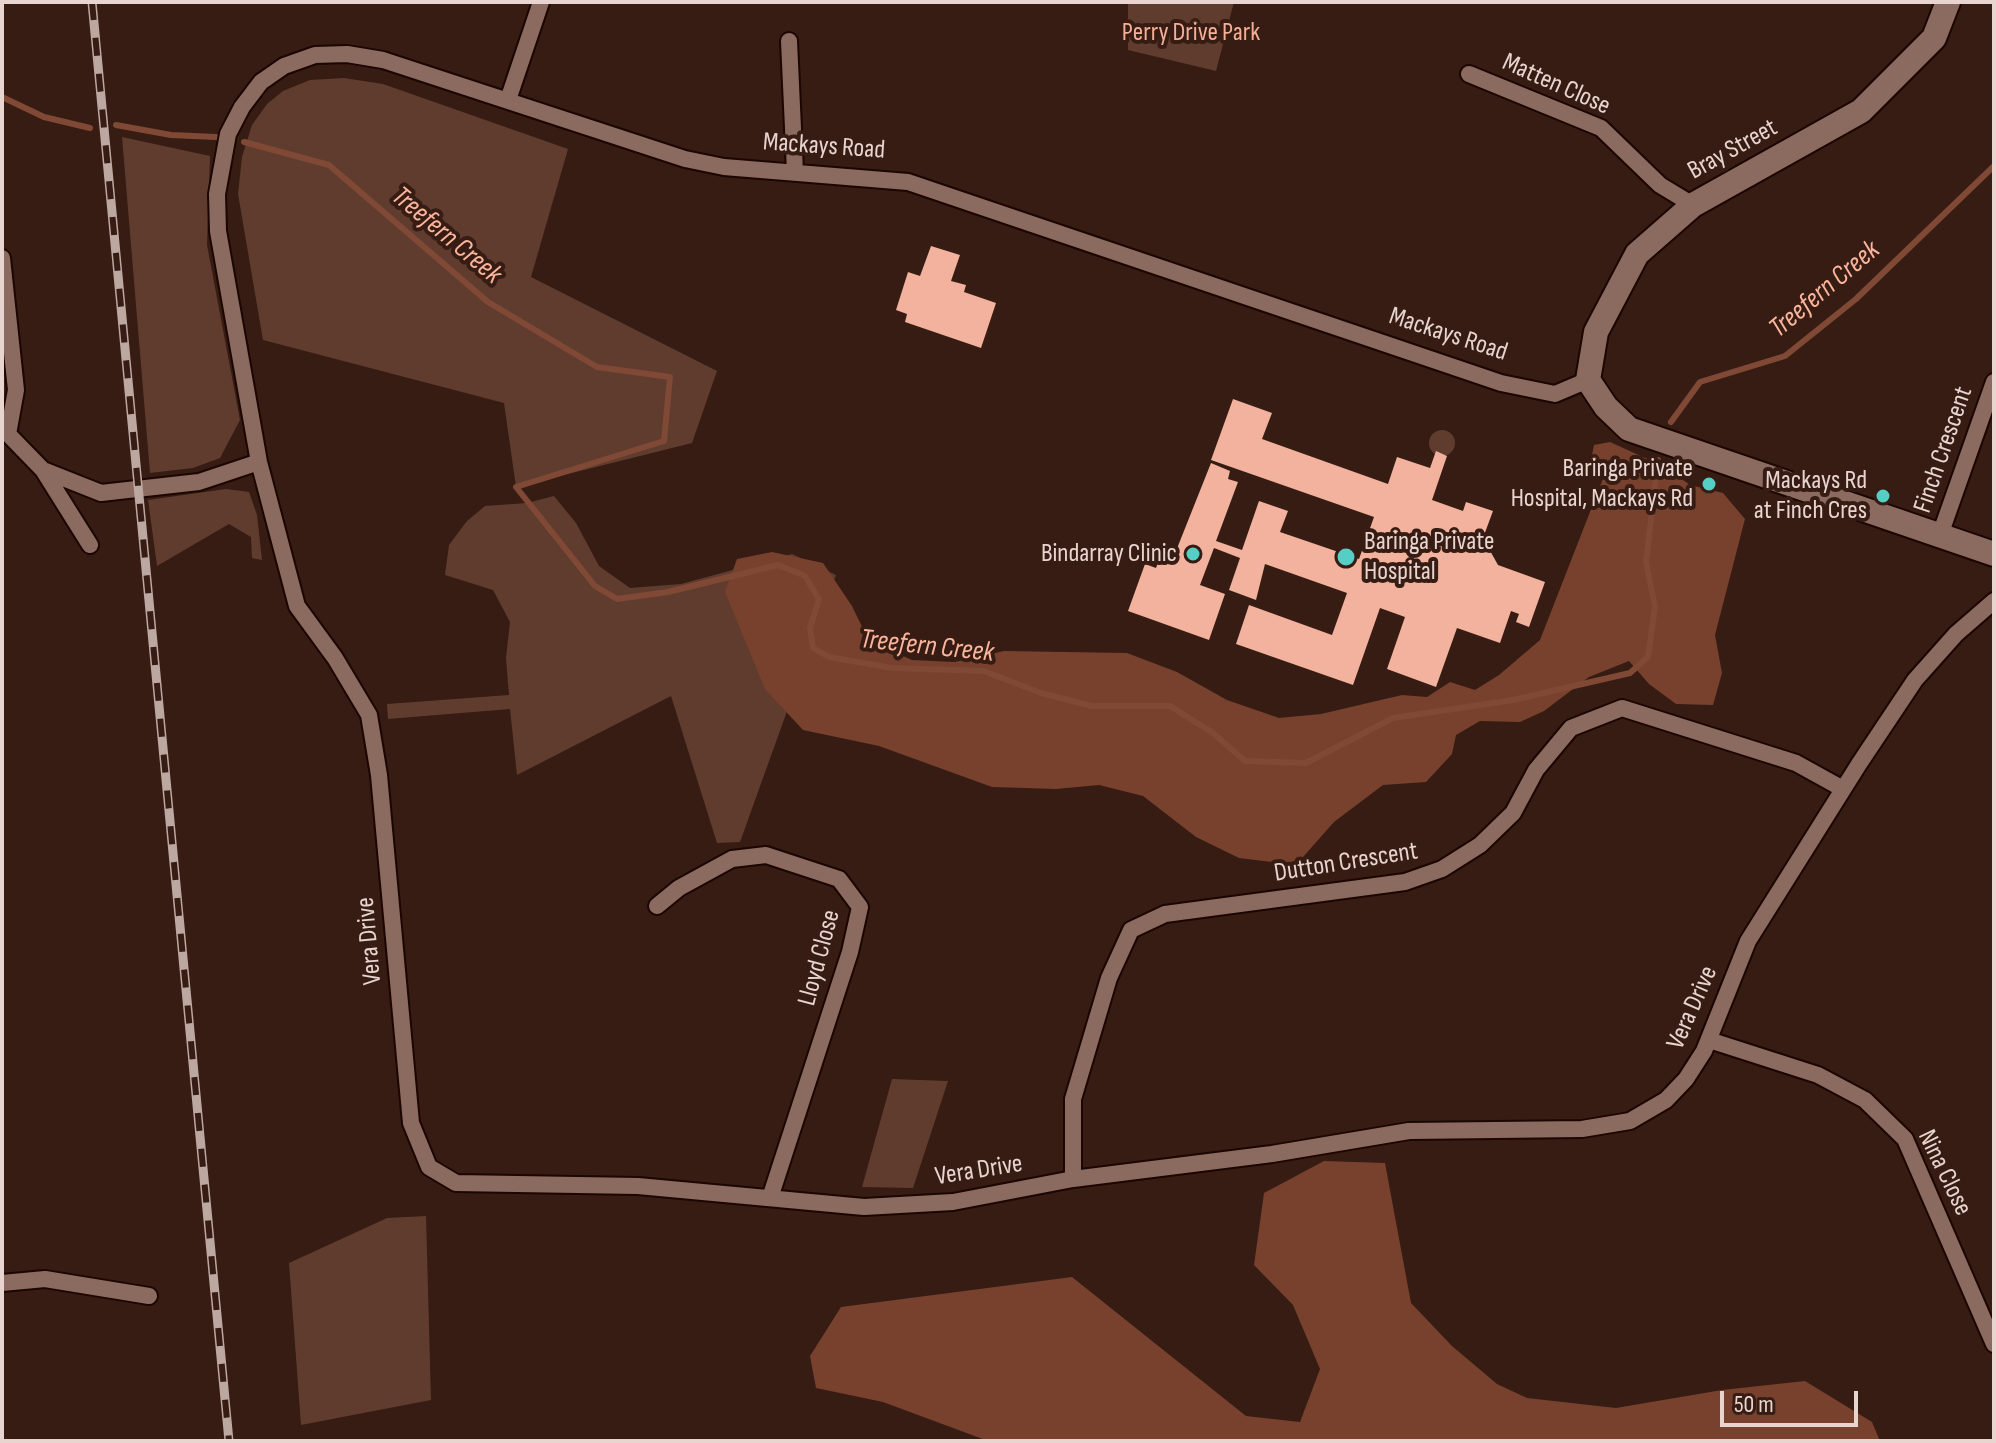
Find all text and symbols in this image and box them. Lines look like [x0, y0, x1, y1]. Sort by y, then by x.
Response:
park label: Perry Drive Park [1122, 17, 1260, 49]
street label: Matten Close [1497, 47, 1615, 123]
street label: Bray Street [1683, 113, 1783, 187]
street label: Mackays Road [762, 127, 886, 167]
water label: Treefern Creek [384, 180, 508, 292]
water label: Treefern Creek [1763, 234, 1887, 346]
street label: Mackays Road [1385, 301, 1511, 369]
street label: Finch Crescent [1908, 383, 1980, 517]
place label: Baringa Private Hospital, Mackays Rd [1511, 453, 1693, 514]
place label: Mackays Rd at Finch Cres [1754, 465, 1867, 526]
marker: Baringa Private Hospital, Mackays Rd [1700, 475, 1718, 493]
marker: Mackays Rd at Finch Cres [1874, 487, 1892, 505]
place label: Baringa Private Hospital [1364, 526, 1494, 588]
place label: Bindarray Clinic [1041, 538, 1177, 570]
marker: Bindarray Clinic [1184, 545, 1202, 563]
marker: Baringa Private Hospital [1335, 546, 1357, 568]
water label: Treefern Creek [859, 623, 995, 671]
street label: Dutton Crescent [1272, 836, 1420, 890]
street label: Vera Drive [351, 896, 389, 986]
street label: Lloyd Close [792, 907, 848, 1009]
street label: Vera Drive [1661, 961, 1725, 1055]
street label: Nina Close [1910, 1125, 1978, 1221]
street label: Vera Drive [933, 1149, 1025, 1193]
scale bar [1724, 1375, 1862, 1425]
text: 50 m [1734, 1390, 1774, 1419]

